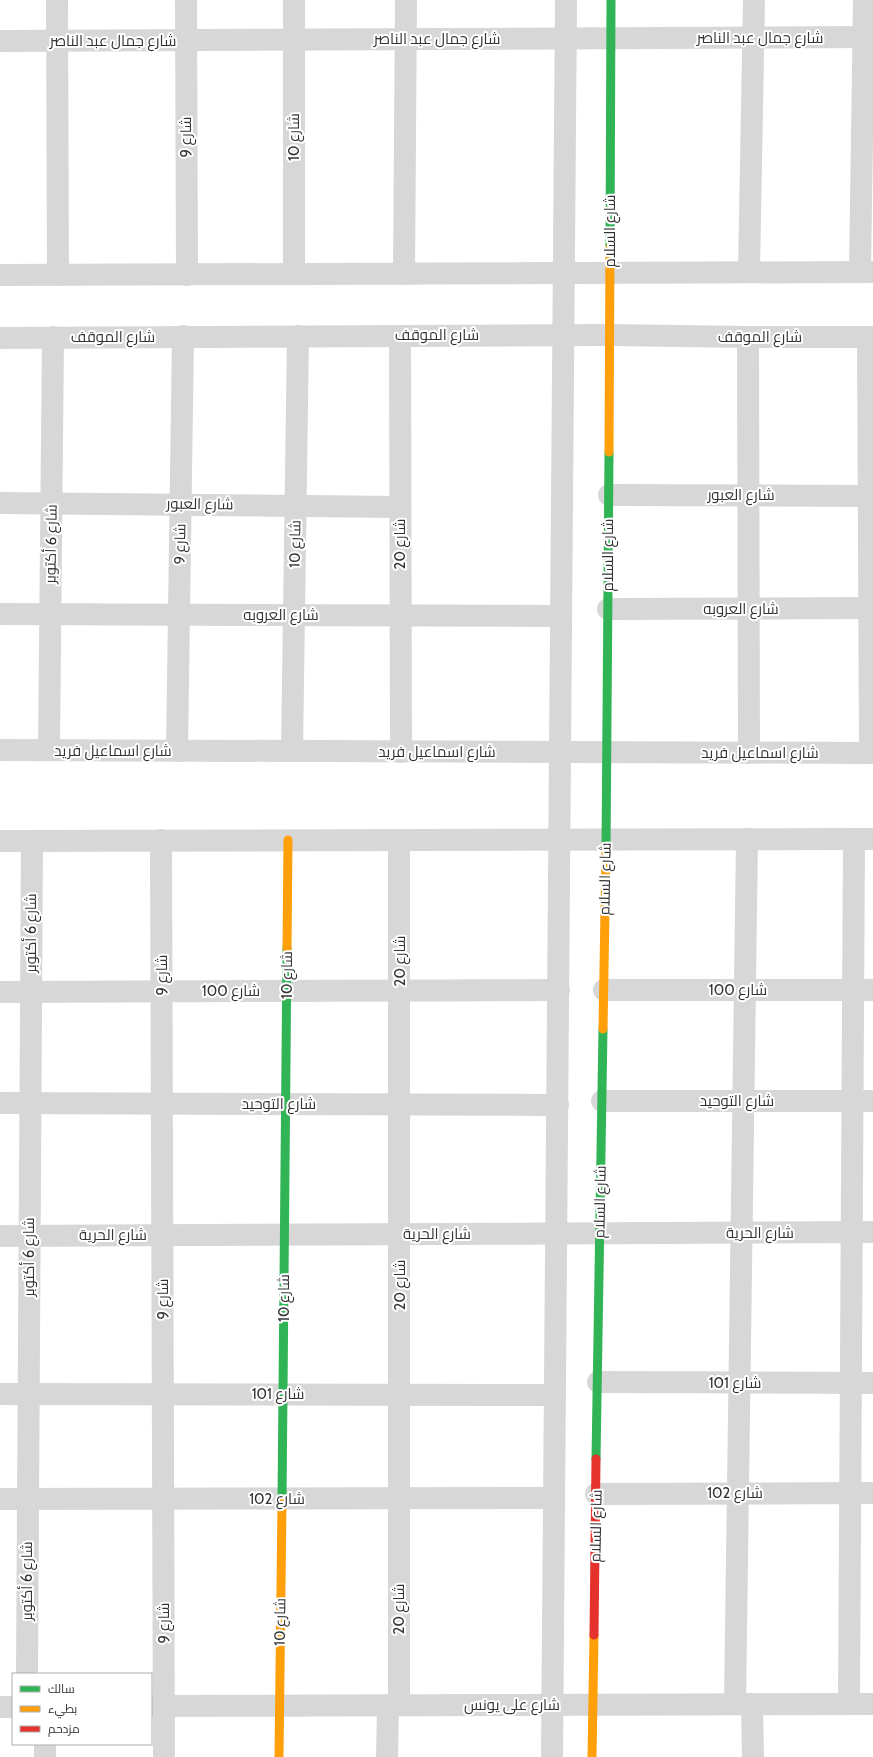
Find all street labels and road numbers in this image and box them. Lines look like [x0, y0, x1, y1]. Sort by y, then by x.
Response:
street label: شارع جمال عبد الناصر [696, 29, 823, 49]
street label: شارع جمال عبد الناصر [373, 30, 500, 50]
street label: شارع جمال عبد الناصر [49, 32, 176, 52]
street label: شارع 10 [285, 113, 305, 161]
street label: شارع 9 [177, 117, 197, 157]
street label: شارع السلام [601, 195, 621, 267]
street label: شارع الموقف [395, 326, 479, 346]
street label: شارع الموقف [71, 328, 155, 348]
street label: شارع الموقف [718, 328, 802, 348]
street label: شارع العبور [706, 486, 775, 506]
street label: شارع العبور [165, 494, 234, 516]
street label: شارع 6 أكتوبر [40, 504, 63, 585]
street label: شارع 20 [391, 519, 411, 569]
street label: شارع السلام [599, 519, 619, 591]
street label: شارع 10 [286, 520, 306, 568]
street label: شارع 9 [171, 523, 191, 565]
street label: شارع العروبه [703, 600, 779, 620]
street label: شارع العروبه [243, 606, 319, 626]
street label: شارع اسماعيل فريد [54, 742, 172, 762]
street label: شارع اسماعيل فريد [378, 743, 496, 763]
street label: شارع اسماعيل فريد [701, 744, 819, 764]
street label: شارع السلام [595, 842, 617, 916]
street label: شارع 6 أكتوبر [21, 893, 42, 974]
street label: شارع 20 [391, 936, 411, 986]
street label: شارع 10 [278, 951, 298, 999]
street label: شارع 9 [153, 955, 173, 995]
street label: شارع 100 [709, 981, 767, 1001]
street label: شارع 100 [202, 982, 260, 1002]
street label: شارع التوحيد [700, 1092, 774, 1112]
street label: شارع التوحيد [242, 1095, 316, 1115]
street label: شارع السلام [590, 1165, 612, 1239]
street label: شارع 6 أكتوبر [19, 1217, 40, 1298]
street label: شارع الحرية [726, 1224, 794, 1244]
street label: شارع الحرية [403, 1225, 471, 1245]
street label: شارع الحرية [79, 1226, 147, 1246]
street label: شارع 20 [391, 1260, 411, 1310]
street label: شارع 10 [275, 1274, 295, 1322]
street label: شارع 9 [154, 1279, 174, 1319]
street label: شارع 101 [709, 1374, 761, 1394]
street label: شارع 101 [252, 1385, 304, 1405]
street label: شارع 102 [707, 1484, 763, 1504]
street label: شارع السلام [586, 1489, 608, 1563]
street label: شارع 102 [249, 1490, 305, 1510]
street label: شارع 6 أكتوبر [17, 1541, 38, 1622]
street label: شارع 20 [390, 1584, 410, 1634]
street label: شارع 10 [271, 1598, 291, 1646]
street label: شارع 9 [155, 1603, 175, 1643]
street label: شارع على يونس [464, 1696, 560, 1716]

